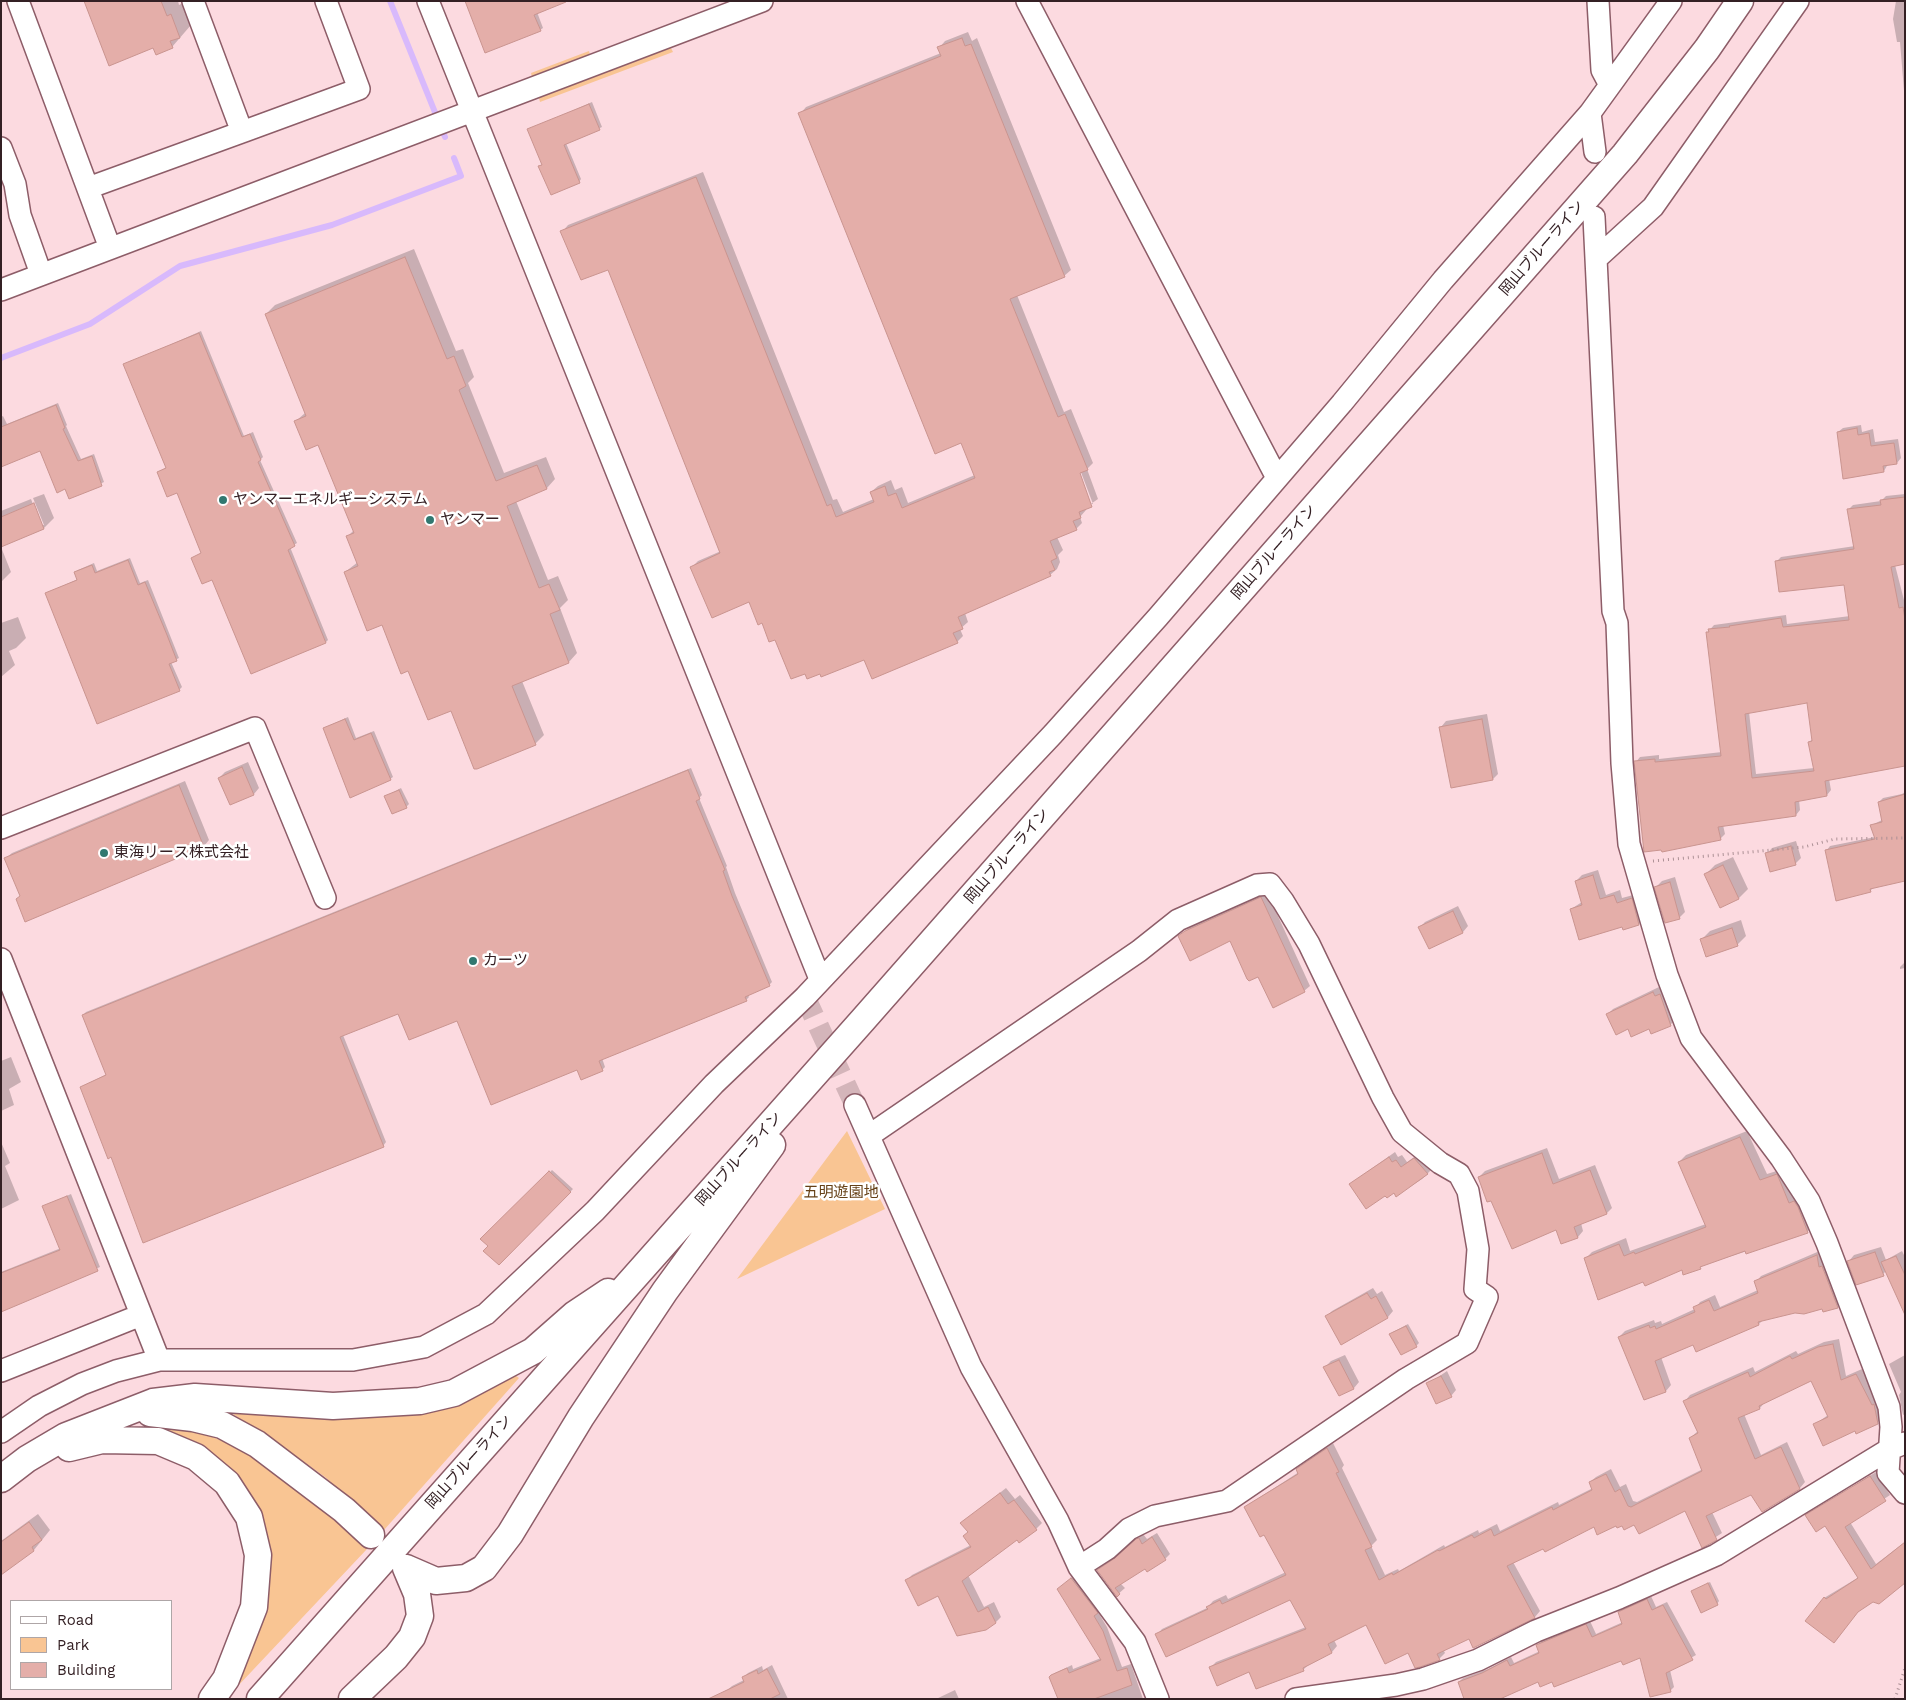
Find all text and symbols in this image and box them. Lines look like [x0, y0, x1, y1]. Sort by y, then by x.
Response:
street label: 岡山ブルーライン [1496, 197, 1588, 299]
place label: ヤンマーエネルギーシステム [233, 491, 428, 509]
marker: ヤンマーエネルギーシステム [217, 494, 229, 506]
street label: 岡山ブルーライン [1228, 501, 1320, 603]
place label: ヤンマー [440, 511, 500, 529]
marker: ヤンマー [424, 514, 436, 526]
street label: 岡山ブルーライン [961, 805, 1053, 907]
place label: 東海リース株式会社 [114, 844, 249, 862]
marker: 東海リース株式会社 [98, 847, 110, 859]
place label: カーツ [483, 952, 528, 970]
marker: カーツ [467, 955, 479, 967]
street label: 岡山ブルーライン [692, 1108, 786, 1210]
park label: 五明遊園地 [804, 1184, 878, 1202]
street label: 岡山ブルーライン [422, 1411, 516, 1513]
legend [10, 1600, 172, 1690]
text: Road [57, 1611, 94, 1629]
text: Park [57, 1636, 89, 1654]
text: Building [57, 1661, 115, 1679]

